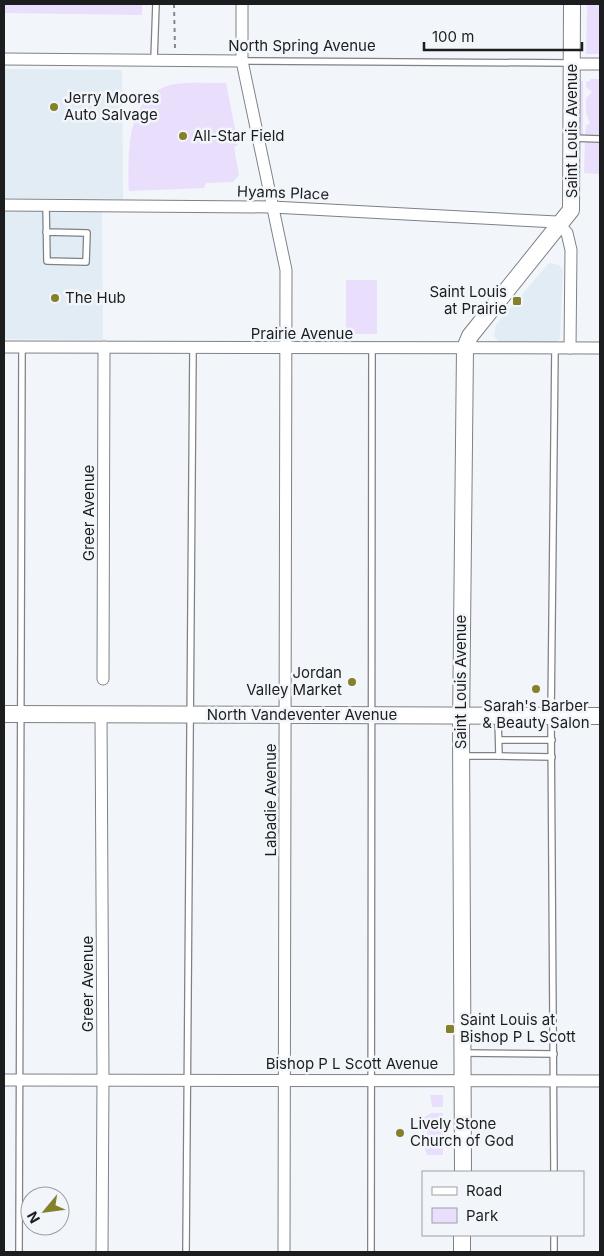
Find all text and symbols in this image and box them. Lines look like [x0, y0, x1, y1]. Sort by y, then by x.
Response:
scale bar [424, 20, 582, 52]
text: 100 m [432, 27, 474, 46]
street label: North Spring Avenue [228, 36, 376, 55]
street label: Saint Louis Avenue [562, 64, 581, 198]
place label: Jerry Moores Auto Salvage [64, 88, 159, 124]
marker: Jerry Moores Auto Salvage [48, 101, 60, 113]
place label: All-Star Field [193, 126, 284, 145]
marker: All-Star Field [177, 130, 189, 142]
street label: Hyams Place [237, 181, 329, 204]
place label: Saint Louis at Prairie [429, 282, 507, 318]
place label: The Hub [65, 288, 126, 307]
marker: The Hub [49, 292, 61, 304]
marker: Saint Louis at Prairie [511, 295, 523, 307]
street label: Prairie Avenue [251, 324, 353, 343]
street label: Greer Avenue [79, 465, 98, 561]
street label: Saint Louis Avenue [451, 615, 470, 749]
place label: Jordan Valley Market [246, 663, 342, 699]
marker: Jordan Valley Market [346, 676, 358, 688]
marker: Sarah's Barber & Beauty Salon [530, 683, 542, 695]
place label: Sarah's Barber & Beauty Salon [482, 696, 590, 732]
street label: North Vandeventer Avenue [207, 705, 397, 724]
street label: Labadie Avenue [261, 743, 280, 857]
street label: Greer Avenue [78, 936, 97, 1032]
place label: Saint Louis at Bishop P L Scott [460, 1010, 576, 1046]
marker: Saint Louis at Bishop P L Scott [444, 1023, 456, 1035]
street label: Bishop P L Scott Avenue [266, 1054, 438, 1073]
place label: Lively Stone Church of God [410, 1114, 514, 1150]
marker: Lively Stone Church of God [394, 1127, 406, 1139]
legend [422, 1171, 584, 1236]
text: Road [466, 1181, 502, 1200]
north arrow [20, 1186, 70, 1236]
text: Park [466, 1206, 499, 1225]
text: N [23, 1209, 43, 1226]

